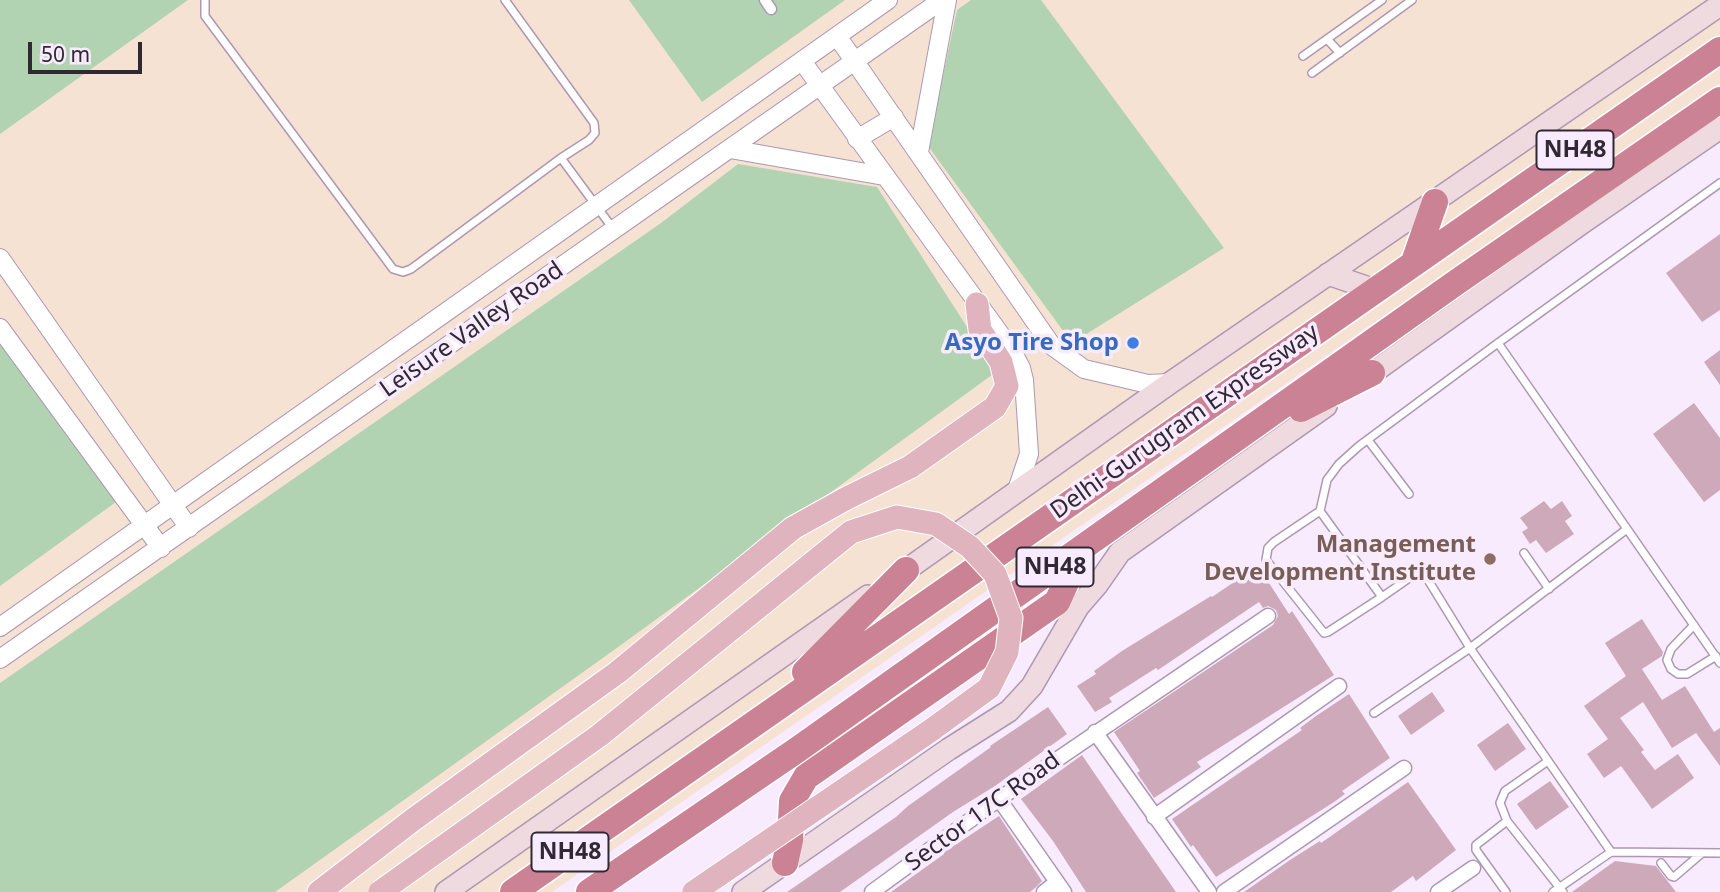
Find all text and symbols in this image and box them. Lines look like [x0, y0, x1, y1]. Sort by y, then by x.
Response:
scale bar [32, 28, 145, 72]
text: 50 m [41, 40, 90, 68]
road number: NH48 [1536, 130, 1614, 169]
street label: Leisure Valley Road [375, 256, 569, 404]
street label: Delhi-Gurugram Expressway [1045, 318, 1325, 526]
place label: Asyo Tire Shop [945, 329, 1119, 357]
marker: Asyo Tire Shop [1125, 335, 1141, 351]
place label: Management Development Institute [1204, 531, 1476, 587]
road number: NH48 [1016, 548, 1094, 586]
marker: Management Development Institute [1482, 551, 1498, 567]
street label: Sector 17C Road [900, 746, 1066, 878]
road number: NH48 [532, 832, 608, 872]

